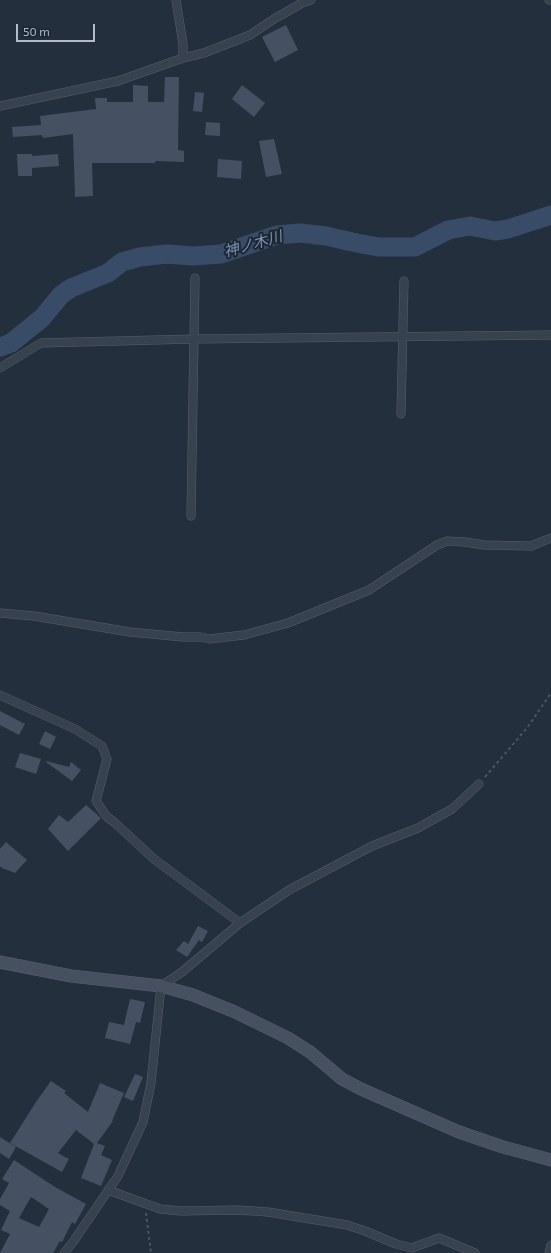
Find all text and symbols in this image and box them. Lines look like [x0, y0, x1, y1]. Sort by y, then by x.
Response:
scale bar [18, 16, 97, 42]
text: 50 m [23, 24, 50, 38]
water label: 神ノ木川 [222, 227, 284, 261]

